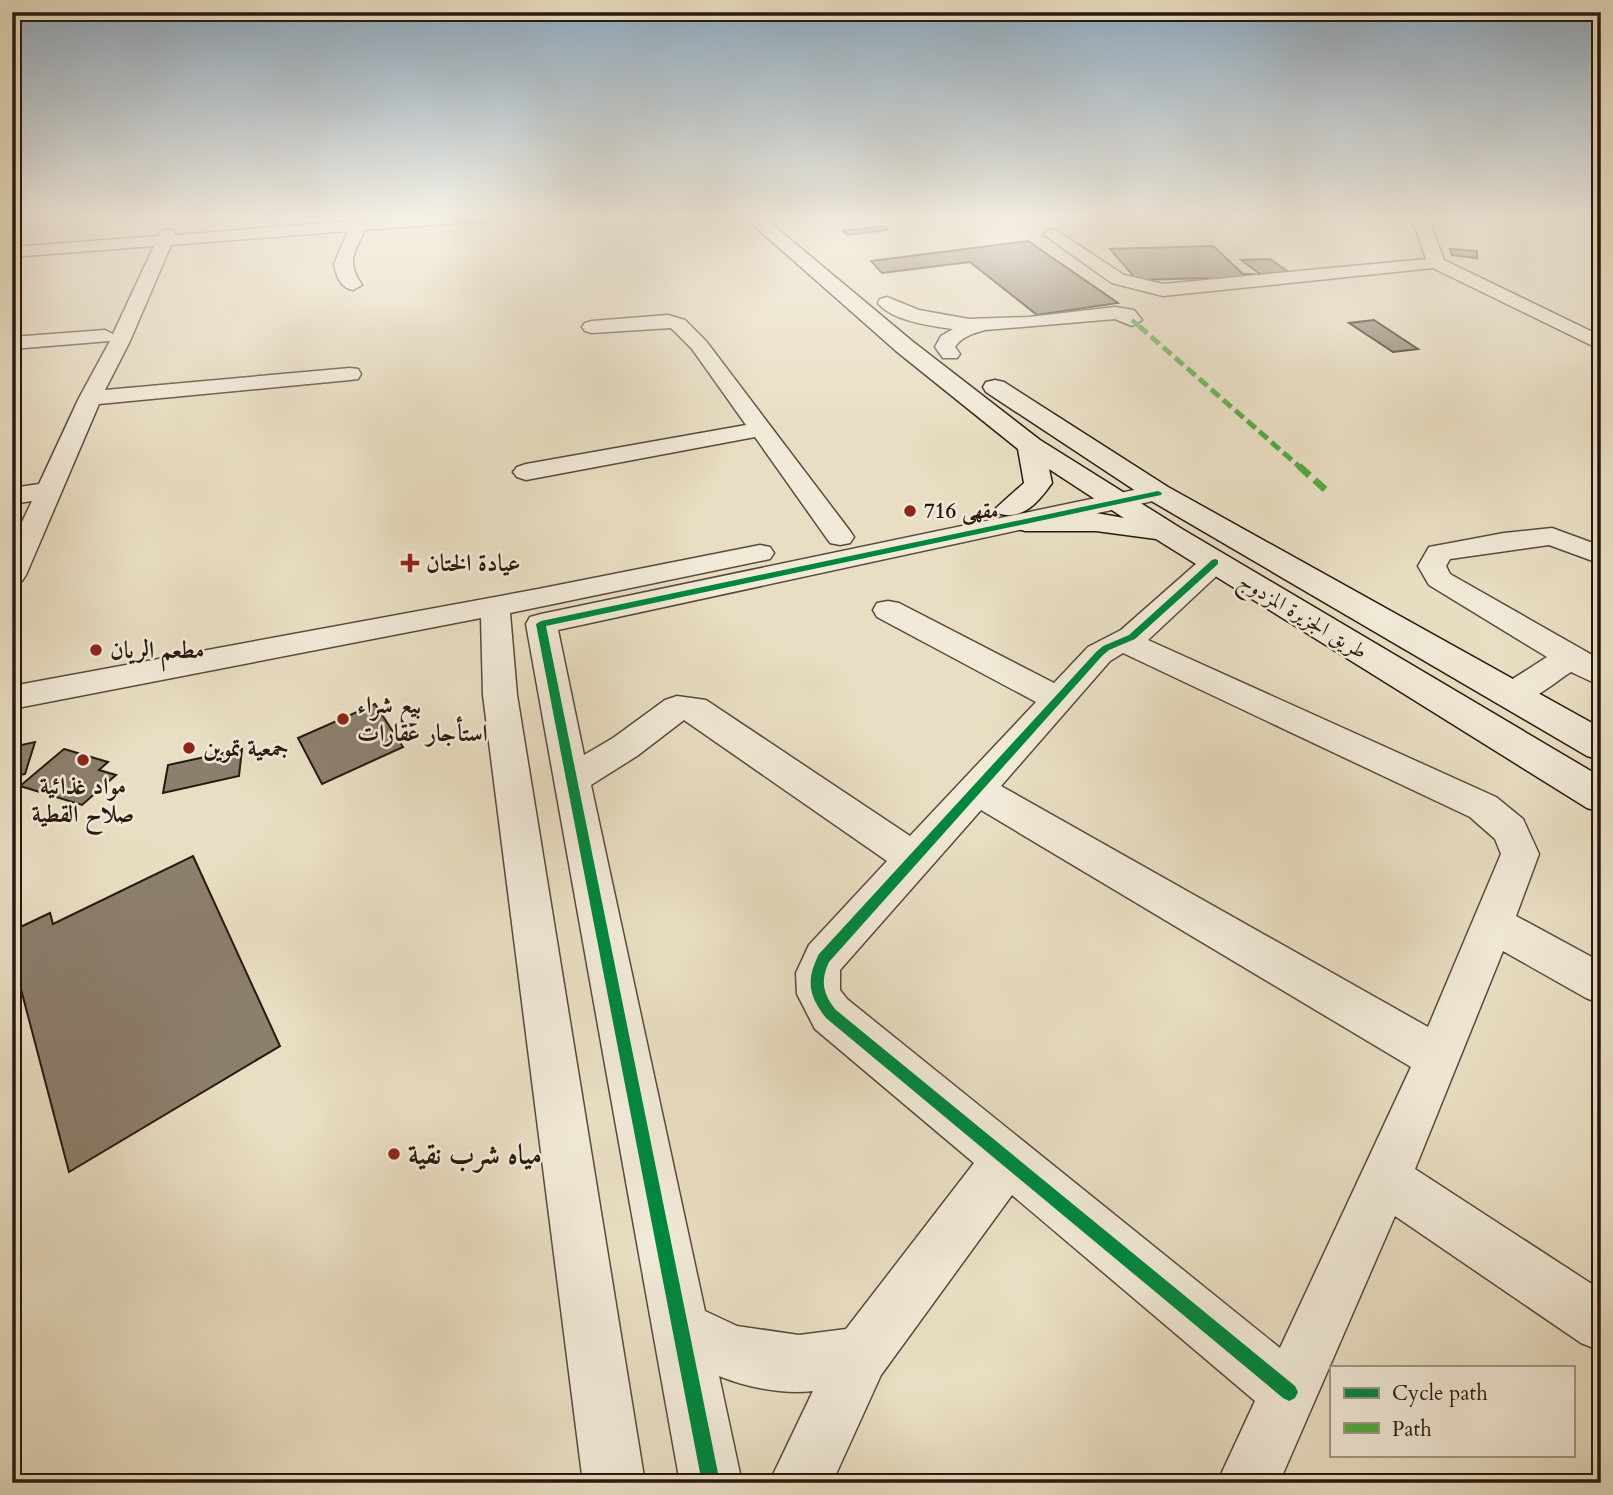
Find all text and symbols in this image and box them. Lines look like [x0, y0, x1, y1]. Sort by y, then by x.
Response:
place label: مقهى 716 [924, 497, 999, 526]
marker: مقهى 716 [902, 503, 918, 519]
place label: عيادة الختان [426, 547, 520, 580]
marker: عيادة الختان [400, 553, 420, 573]
street label: طريق الجزيرة المزدوج [1231, 567, 1372, 670]
place label: مطعم الريان [110, 634, 204, 672]
marker: مطعم الريان [88, 642, 104, 658]
place label: بيع شراء استأجار عقارات [357, 689, 488, 750]
marker: بيع شراء استأجار عقارات [335, 711, 351, 727]
place label: جمعية تموين [203, 732, 289, 765]
marker: جمعية تموين [181, 740, 197, 756]
marker: مواد غذائية صلاح القطية [75, 752, 91, 768]
place label: مواد غذائية صلاح القطية [32, 770, 134, 836]
place label: مياه شرب نقية [408, 1136, 542, 1174]
marker: مياه شرب نقية [386, 1146, 402, 1162]
legend [1330, 1366, 1574, 1456]
text: Cycle path [1392, 1379, 1488, 1408]
text: Path [1392, 1415, 1432, 1444]

